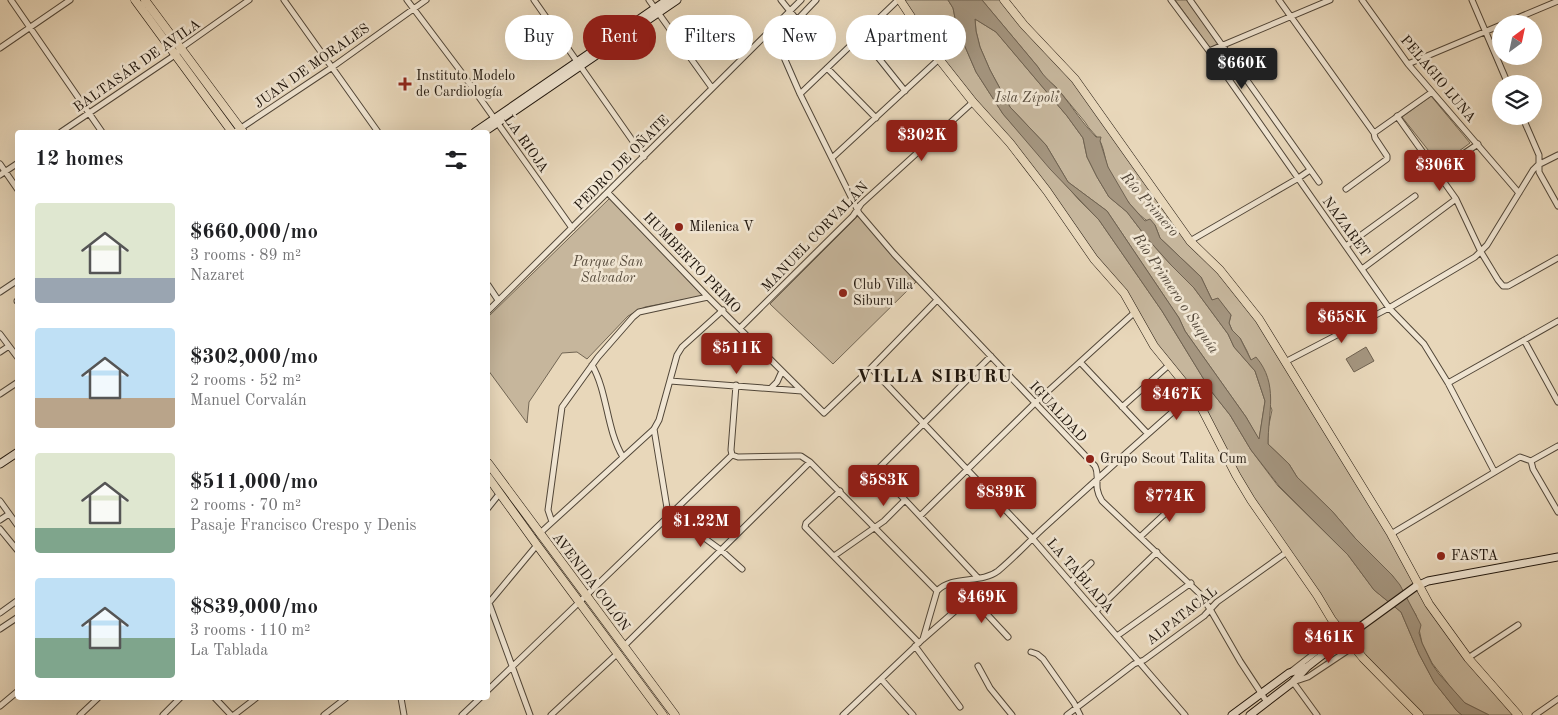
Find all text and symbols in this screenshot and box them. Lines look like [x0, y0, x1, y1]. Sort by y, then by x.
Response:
street label: BALTASÁR DE AVILA [69, 14, 203, 115]
chip: Buy [505, 15, 573, 60]
chip: Rent [583, 15, 656, 60]
chip: Filters [666, 15, 753, 60]
chip: New [763, 15, 836, 60]
chip: Apartment [846, 15, 966, 60]
north arrow [1492, 15, 1542, 65]
map controls [1492, 15, 1542, 125]
street label: JUAN DE MORALES [252, 21, 372, 111]
street label: PELAGIO LUNA [1398, 33, 1478, 125]
pin: $660K [1207, 48, 1277, 90]
text: $660K [1217, 56, 1267, 72]
place label: Instituto Modelo de Cardiología [416, 69, 515, 99]
button: layers [1492, 75, 1542, 125]
marker: Instituto Modelo de Cardiología [398, 77, 412, 91]
park label: Isla Zípoli [994, 91, 1059, 106]
street label: PEDRO DE OÑATE [570, 111, 672, 213]
street label: LA RIOJA [501, 113, 551, 176]
pin: $302K [887, 120, 957, 162]
text: $302K [897, 128, 947, 144]
icon: filters [442, 146, 470, 174]
text: 12 homes [35, 149, 123, 170]
pin: $306K [1405, 150, 1475, 192]
text: $306K [1415, 158, 1465, 174]
water label: Río Primero [1116, 169, 1181, 240]
street label: MANUEL CORVALÁN [757, 177, 871, 295]
street label: NAZARET [1320, 194, 1372, 260]
street label: HUMBERTO PRIMO [641, 210, 743, 316]
place label: Milenica V [689, 220, 754, 234]
marker: Milenica V [673, 221, 685, 233]
text: $660,000/mo [190, 222, 318, 243]
icon: home [75, 223, 135, 283]
water label: Río Primero o Suquía [1129, 230, 1221, 357]
text: 3 rooms · 89 m² [190, 248, 301, 264]
park label: Parque San Salvador [572, 255, 643, 285]
text: Nazaret [190, 268, 245, 284]
place label: Club Villa Siburu [853, 278, 913, 308]
marker: Club Villa Siburu [837, 287, 849, 299]
pin: $658K [1307, 302, 1377, 344]
text: $658K [1317, 310, 1367, 326]
pin: $511K [702, 332, 772, 375]
text: $511K [712, 341, 762, 357]
text: $302,000/mo [190, 347, 318, 368]
icon: home [75, 348, 135, 408]
district label: VILLA SIBURU [857, 368, 1013, 387]
text: 2 rooms · 52 m² [190, 373, 301, 389]
pin: $467K [1142, 378, 1212, 421]
street label: IGUALDAD [1027, 379, 1089, 445]
text: $467K [1152, 387, 1202, 403]
text: Manuel Corvalán [190, 393, 307, 409]
place label: Grupo Scout Talita Cum [1100, 452, 1247, 466]
marker: Grupo Scout Talita Cum [1084, 453, 1096, 465]
pin: $583K [849, 464, 919, 507]
text: $511,000/mo [190, 472, 318, 493]
icon: home [75, 473, 135, 533]
text: $583K [859, 473, 909, 489]
pin: $839K [966, 476, 1036, 519]
pin: $774K [1135, 480, 1205, 523]
text: $839K [976, 485, 1026, 501]
text: $774K [1145, 489, 1195, 505]
text: 2 rooms · 70 m² [190, 498, 301, 514]
pin: $1.22M [660, 506, 742, 548]
text: $1.22M [673, 514, 729, 530]
text: Pasaje Francisco Crespo y Denis [190, 518, 416, 534]
street label: AVENIDA COLÓN [550, 528, 636, 634]
street label: LA TABLADA [1044, 536, 1116, 616]
place label: FASTA [1451, 549, 1498, 563]
marker: FASTA [1435, 550, 1447, 562]
pin: $469K [947, 582, 1017, 624]
street label: ALPATACAL [1144, 584, 1220, 648]
text: $469K [957, 590, 1007, 606]
text: $839,000/mo [190, 597, 318, 618]
icon: home [75, 598, 135, 658]
pin: $461K [1294, 622, 1364, 664]
text: 3 rooms · 110 m² [190, 623, 310, 639]
text: $461K [1304, 630, 1354, 646]
text: La Tablada [190, 643, 268, 659]

